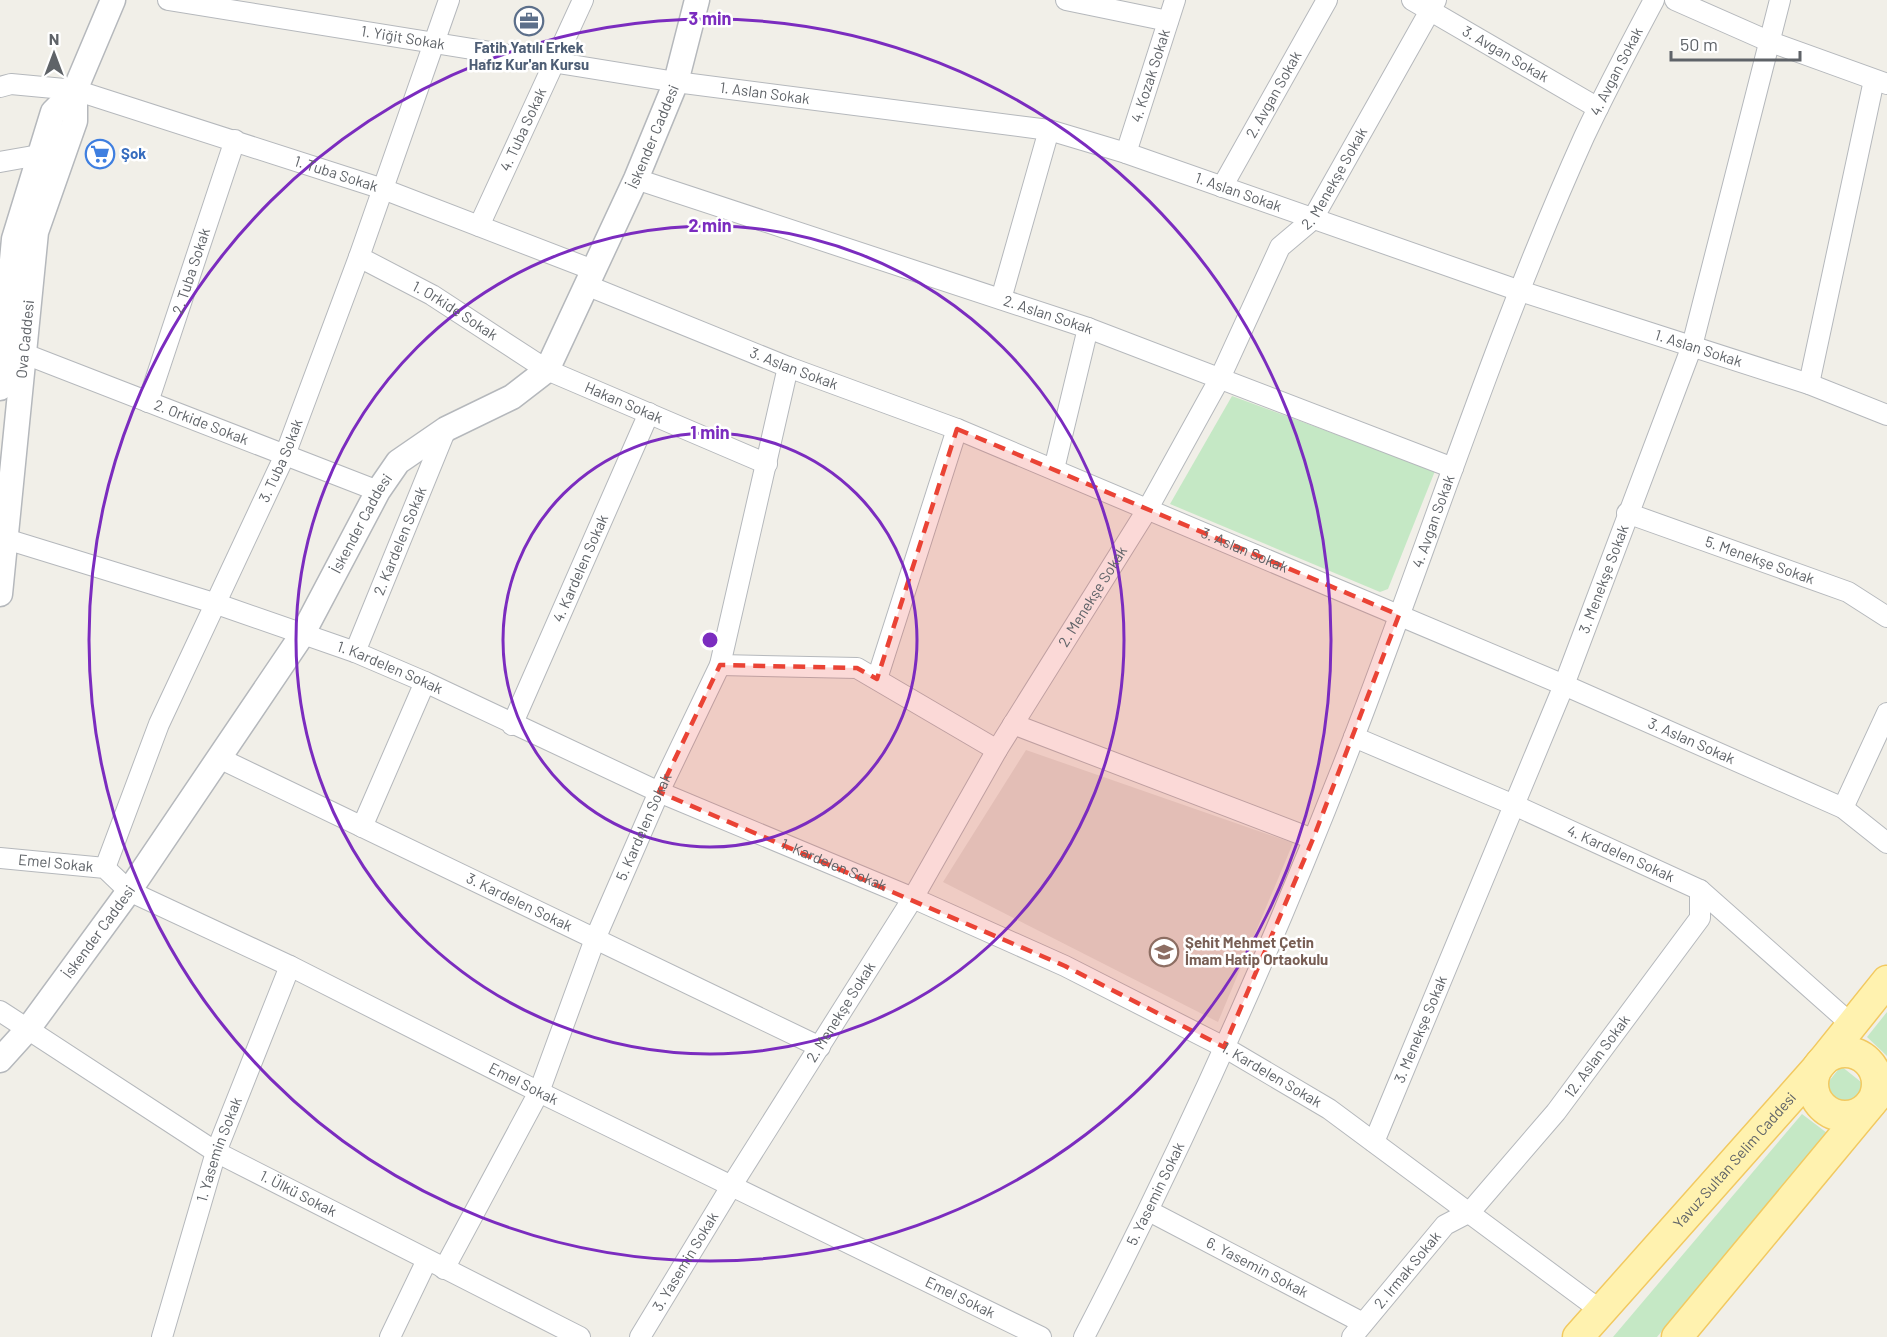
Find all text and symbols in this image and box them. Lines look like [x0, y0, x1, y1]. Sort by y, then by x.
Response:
office icon: Fatih Yatılı Erkek Hafız Kur'an Kursu [513, 5, 545, 37]
text: 3 min [689, 7, 731, 29]
street label: 1. Yiğit Sokak [360, 21, 447, 53]
street label: 3. Avgan Sokak [1460, 21, 1553, 86]
street label: 4. Avgan Sokak [1586, 23, 1646, 118]
north arrow [24, 24, 84, 84]
scale bar [1671, 24, 1800, 62]
street label: 4. Kozak Sokak [1126, 26, 1173, 124]
text: N [49, 29, 59, 48]
text: 50 m [1680, 33, 1718, 55]
place label: Fatih Yatılı Erkek Hafız Kur'an Kursu [469, 38, 589, 73]
street label: 2. Avgan Sokak [1241, 47, 1305, 141]
street label: 1. Aslan Sokak [719, 78, 811, 107]
street label: İskender Caddesi [623, 82, 682, 191]
street label: 4. Tuba Sokak [495, 84, 550, 174]
street label: 2. Menekşe Sokak [1297, 124, 1371, 233]
supermarket icon: Şok [84, 138, 116, 170]
place label: Şok [121, 144, 146, 162]
street label: 1. Tuba Sokak [292, 151, 381, 195]
street label: 1. Aslan Sokak [1193, 168, 1285, 215]
text: 2 min [688, 214, 732, 236]
street label: 2. Tuba Sokak [168, 225, 213, 316]
street label: 1. Orkide Sokak [410, 276, 502, 344]
street label: 2. Aslan Sokak [1001, 291, 1096, 337]
street label: Ova Caddesi [11, 299, 37, 379]
street label: 1. Aslan Sokak [1653, 325, 1745, 370]
street label: 3. Aslan Sokak [747, 342, 841, 393]
street label: Hakan Sokak [582, 377, 666, 427]
street label: 2. Orkide Sokak [152, 395, 252, 448]
street label: 3. Tuba Sokak [254, 416, 306, 505]
text: 1 min [690, 421, 730, 443]
street label: İskender Caddesi [326, 470, 395, 576]
street label: 4. Avgan Sokak [1408, 472, 1458, 570]
street label: 2. Kardelen Sokak [369, 483, 430, 598]
street label: 4. Kardelen Sokak [548, 511, 612, 625]
street label: 3. Menekşe Sokak [1574, 521, 1632, 636]
street label: 3. Aslan Sokak [1198, 523, 1292, 576]
street label: 5. Menekşe Sokak [1703, 532, 1818, 587]
street label: 2. Menekşe Sokak [1054, 542, 1130, 650]
centre of rings [700, 630, 720, 650]
street label: 1. Kardelen Sokak [335, 637, 446, 697]
street label: 3. Aslan Sokak [1646, 713, 1738, 767]
street label: 5. Kardelen Sokak [612, 770, 675, 883]
street label: 4. Kardelen Sokak [1564, 820, 1678, 885]
street label: 1. Kardelen Sokak [779, 834, 890, 894]
street label: Emel Sokak [17, 850, 95, 875]
street label: 3. Kardelen Sokak [464, 868, 576, 935]
street label: İskender Caddesi [58, 881, 138, 982]
place label: Şehit Mehmet Çetin İmam Hatip Ortaokulu [1185, 933, 1328, 968]
school or university icon: Şehit Mehmet Çetin İmam Hatip Ortaokulu [1148, 936, 1180, 968]
street label: 2. Menekşe Sokak [802, 958, 879, 1065]
street label: 3. Menekşe Sokak [1390, 972, 1450, 1085]
street label: 12. Aslan Sokak [1560, 1010, 1633, 1101]
street label: 1. Kardelen Sokak [1219, 1038, 1326, 1111]
street label: Emel Sokak [486, 1058, 562, 1108]
street label: Yavuz Sultan Selim Caddesi [1669, 1088, 1799, 1232]
street label: 1. Yasemin Sokak [192, 1094, 245, 1204]
street label: 5. Yasemin Sokak [1122, 1139, 1188, 1248]
street label: 1. Ülkü Sokak [257, 1166, 340, 1220]
street label: 3. Yasemin Sokak [648, 1208, 722, 1314]
street label: 2. Irmak Sokak [1370, 1227, 1444, 1312]
street label: 6. Yasemin Sokak [1204, 1233, 1312, 1301]
street label: Emel Sokak [923, 1272, 999, 1321]

